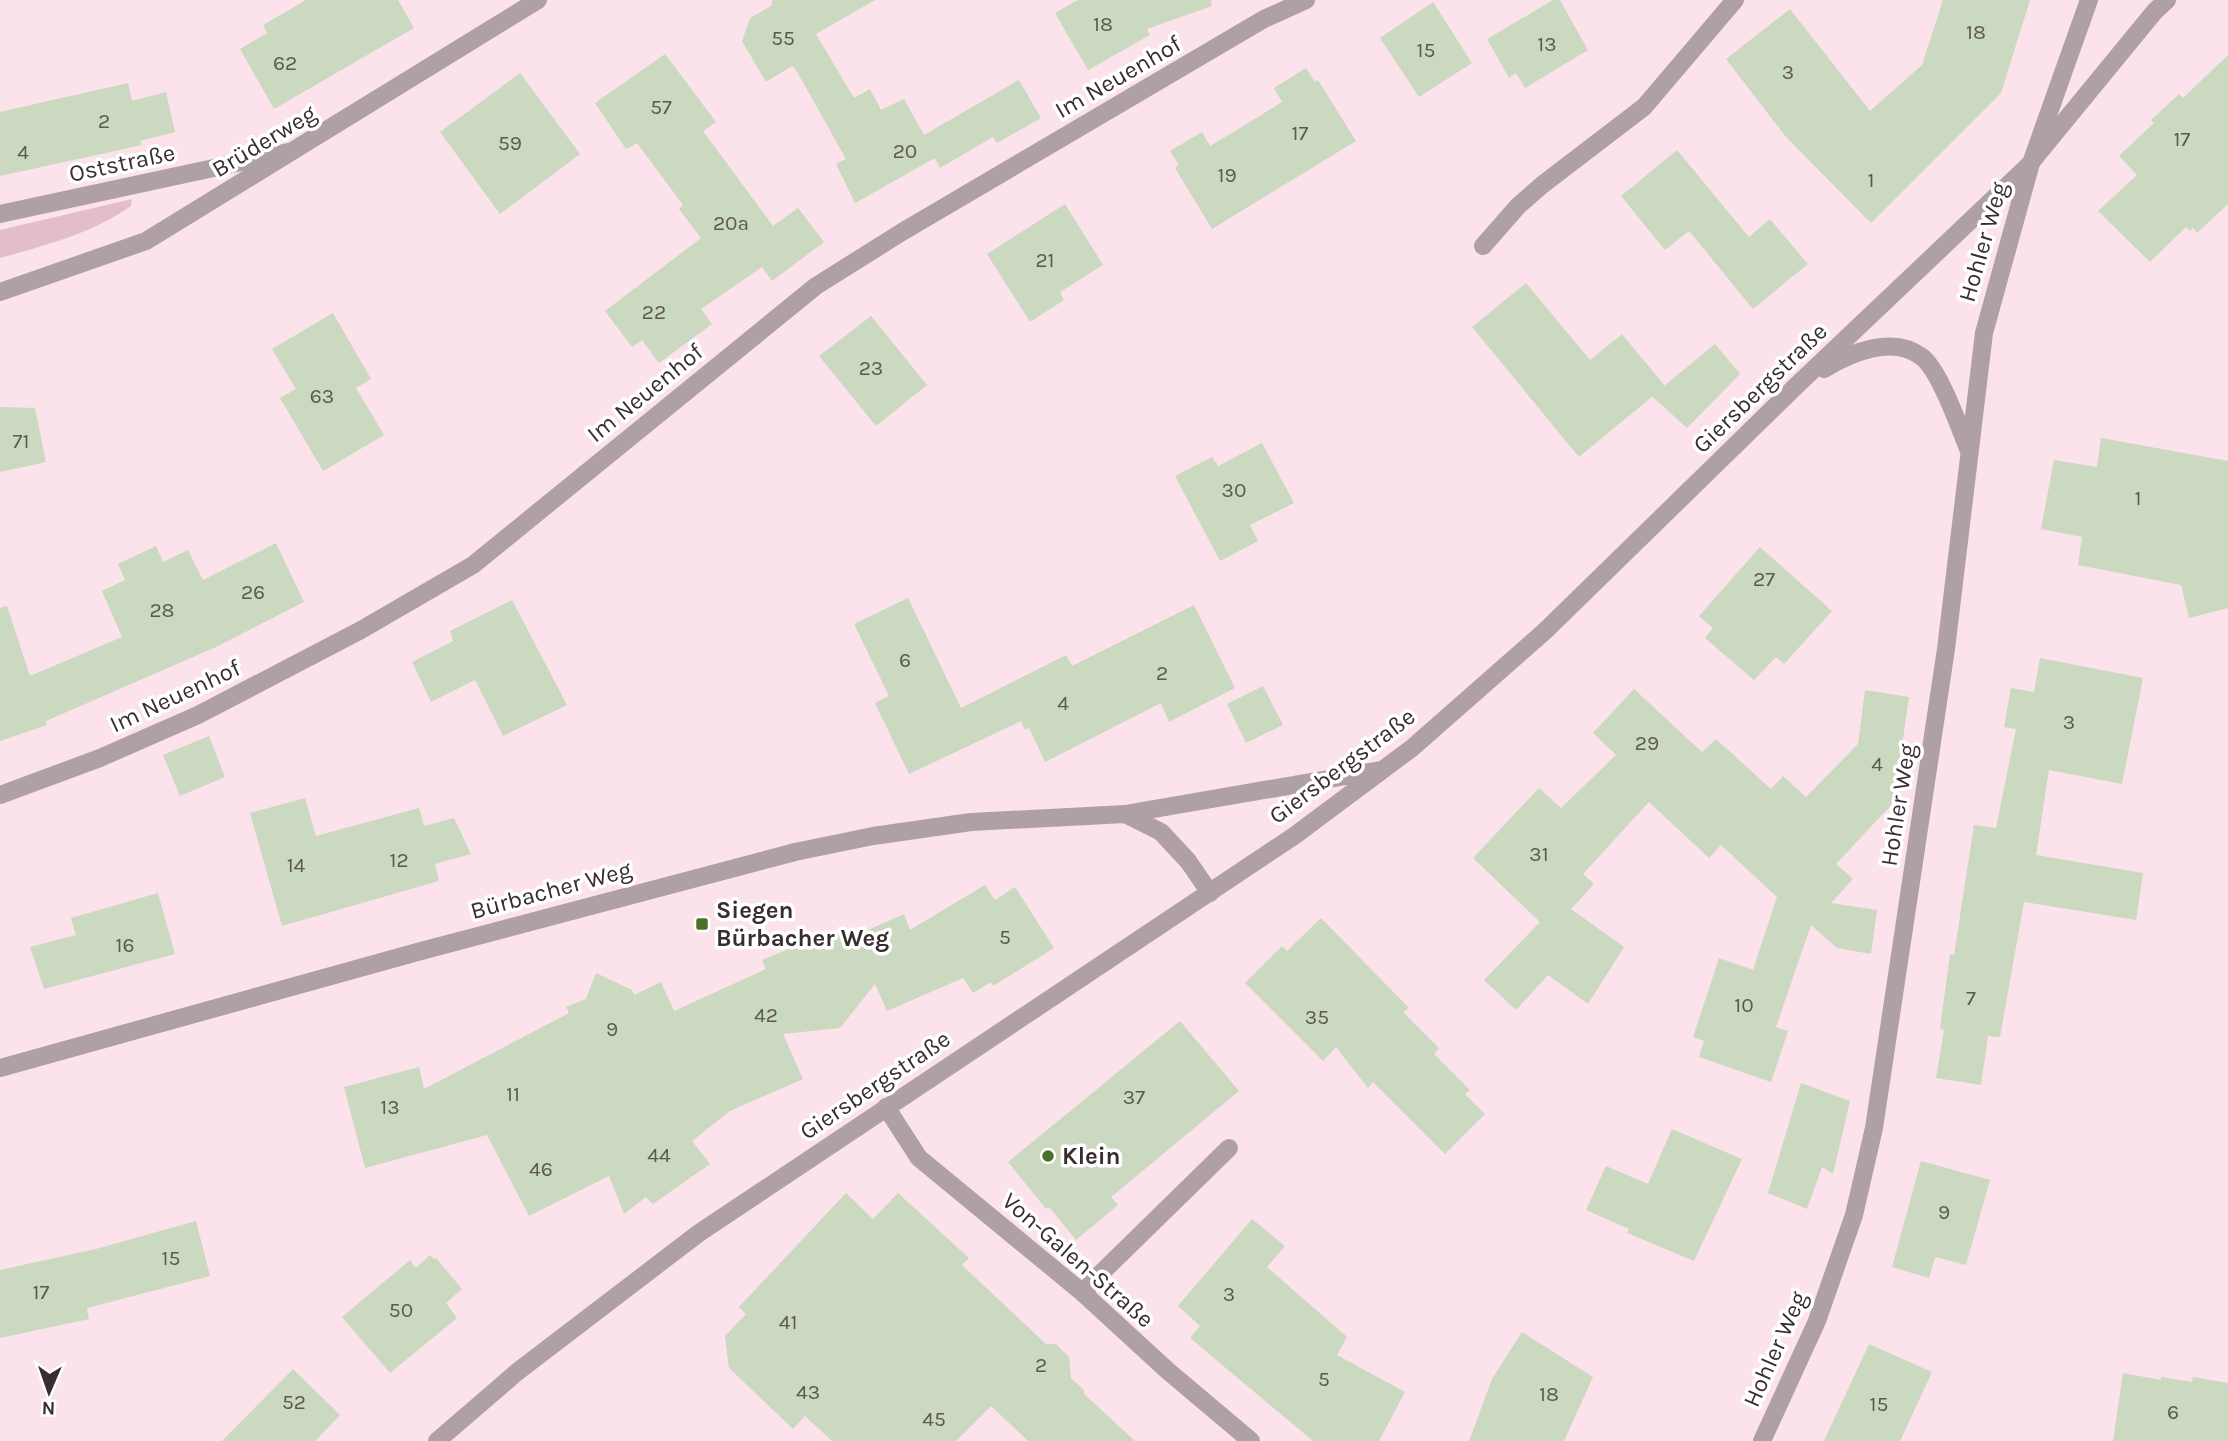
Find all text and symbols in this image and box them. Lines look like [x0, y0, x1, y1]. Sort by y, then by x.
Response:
house number: 18 [1093, 12, 1113, 36]
house number: 18 [1966, 20, 1986, 44]
house number: 55 [771, 26, 795, 50]
street label: Im Neuenhof [1050, 29, 1187, 124]
house number: 13 [1537, 32, 1557, 56]
house number: 15 [1417, 38, 1435, 62]
house number: 62 [273, 51, 297, 75]
house number: 3 [1782, 60, 1794, 84]
house number: 57 [650, 95, 672, 119]
street label: Brüderweg [207, 99, 322, 183]
house number: 2 [98, 109, 110, 133]
house number: 17 [1292, 121, 1309, 145]
house number: 17 [2174, 127, 2191, 151]
house number: 59 [498, 131, 522, 155]
street label: Oststraße [66, 138, 178, 188]
house number: 20 [893, 139, 917, 163]
house number: 4 [17, 140, 29, 164]
house number: 19 [1217, 163, 1237, 187]
house number: 1 [1868, 168, 1874, 192]
street label: Hohler Weg [1953, 178, 2014, 305]
house number: 20a [713, 211, 749, 235]
house number: 21 [1035, 248, 1055, 272]
house number: 22 [642, 300, 666, 324]
street label: Giersbergstraße [1687, 317, 1833, 459]
street label: Im Neuenhof [581, 337, 709, 448]
house number: 23 [859, 356, 883, 380]
house number: 63 [310, 384, 334, 408]
house number: 71 [13, 429, 29, 453]
house number: 30 [1222, 478, 1246, 502]
house number: 1 [2135, 486, 2141, 510]
house number: 27 [1753, 567, 1775, 591]
house number: 26 [241, 580, 265, 604]
house number: 28 [149, 598, 175, 622]
house number: 6 [899, 648, 911, 672]
street label: Im Neuenhof [105, 653, 245, 738]
house number: 2 [1156, 661, 1168, 685]
house number: 4 [1057, 691, 1069, 715]
street label: Giersbergstraße [1264, 702, 1420, 830]
house number: 3 [2063, 710, 2075, 734]
house number: 29 [1635, 731, 1659, 755]
street label: Hohler Weg [1875, 741, 1922, 868]
house number: 4 [1871, 752, 1883, 776]
house number: 31 [1529, 842, 1549, 866]
house number: 12 [389, 848, 409, 872]
house number: 14 [287, 853, 306, 877]
street label: Bürbacher Weg [467, 855, 635, 925]
place label: Siegen Bürbacher Weg [716, 896, 889, 952]
marker: Siegen Bürbacher Weg [694, 916, 710, 932]
house number: 5 [999, 925, 1011, 949]
house number: 16 [116, 933, 134, 957]
house number: 7 [1966, 986, 1976, 1010]
house number: 10 [1734, 993, 1754, 1017]
house number: 42 [754, 1003, 778, 1027]
house number: 35 [1305, 1005, 1329, 1029]
house number: 9 [606, 1017, 618, 1041]
street label: Giersbergstraße [795, 1024, 955, 1146]
house number: 11 [506, 1082, 520, 1106]
house number: 37 [1123, 1085, 1145, 1109]
house number: 13 [380, 1095, 400, 1119]
place label: Klein [1062, 1142, 1121, 1170]
house number: 44 [647, 1143, 671, 1167]
marker: Klein [1040, 1148, 1056, 1164]
house number: 46 [529, 1157, 553, 1181]
street label: Von-Galen-Straße [996, 1187, 1160, 1333]
house number: 9 [1938, 1200, 1950, 1224]
house number: 15 [162, 1246, 180, 1270]
house number: 17 [33, 1280, 50, 1304]
house number: 3 [1223, 1282, 1235, 1306]
street label: Hohler Weg [1737, 1286, 1813, 1411]
house number: 50 [389, 1298, 413, 1322]
house number: 41 [779, 1310, 797, 1334]
house number: 2 [1035, 1353, 1047, 1377]
north arrow [14, 1357, 84, 1427]
house number: 5 [1318, 1367, 1330, 1391]
house number: 43 [796, 1380, 820, 1404]
house number: 18 [1539, 1382, 1559, 1406]
house number: 52 [282, 1390, 306, 1414]
house number: 15 [1870, 1392, 1888, 1416]
text: N [41, 1397, 56, 1419]
house number: 6 [2167, 1400, 2179, 1424]
house number: 45 [922, 1407, 946, 1431]

